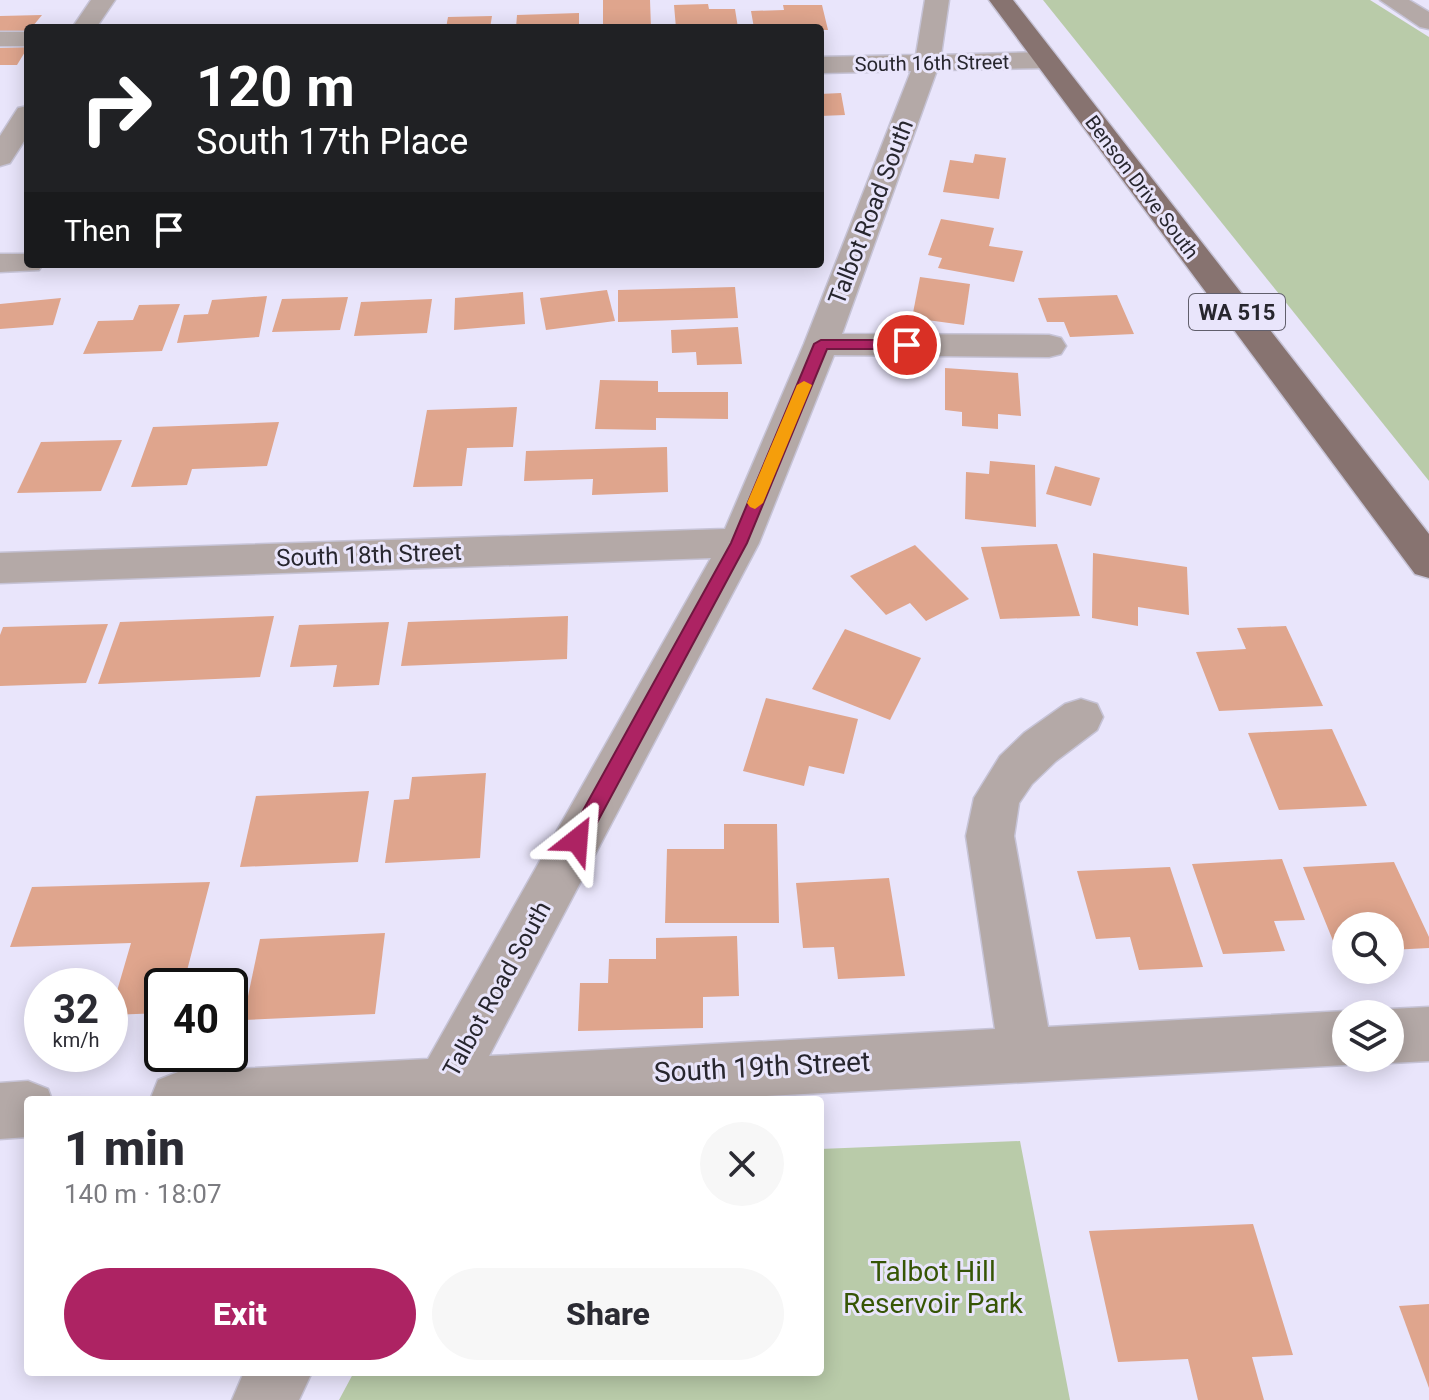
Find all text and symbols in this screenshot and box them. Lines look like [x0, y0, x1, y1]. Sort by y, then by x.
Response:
street label: South 16th Street [855, 50, 1009, 76]
text: 120 m [196, 54, 355, 120]
icon: right [64, 56, 168, 160]
street label: Benson Drive South [1080, 110, 1204, 264]
street label: Talbot Road South [823, 115, 919, 309]
text: South 17th Place [196, 121, 468, 163]
icon: arrive [147, 208, 191, 252]
text: Then [64, 213, 131, 248]
road number: WA 515 [1189, 294, 1285, 330]
pin [873, 311, 941, 379]
icon: arrive [885, 323, 929, 367]
street label: South 18th Street [276, 538, 462, 572]
position arrow [535, 798, 619, 882]
street label: Talbot Road South [437, 896, 557, 1082]
map controls [1332, 912, 1404, 1072]
button: search [1332, 912, 1404, 984]
speed limit sign: 40 [144, 968, 248, 1072]
text: 32 [53, 986, 99, 1033]
button: layers [1332, 1000, 1404, 1072]
text: km/h [53, 1028, 99, 1052]
street label: South 19th Street [653, 1045, 871, 1089]
text: 1 min [64, 1120, 185, 1177]
button: close [700, 1122, 784, 1206]
text: 140 m · 18:07 [64, 1179, 222, 1209]
park label: Talbot Hill Reservoir Park [843, 1255, 1024, 1320]
button: Exit [64, 1268, 416, 1360]
button: Share [432, 1268, 784, 1360]

